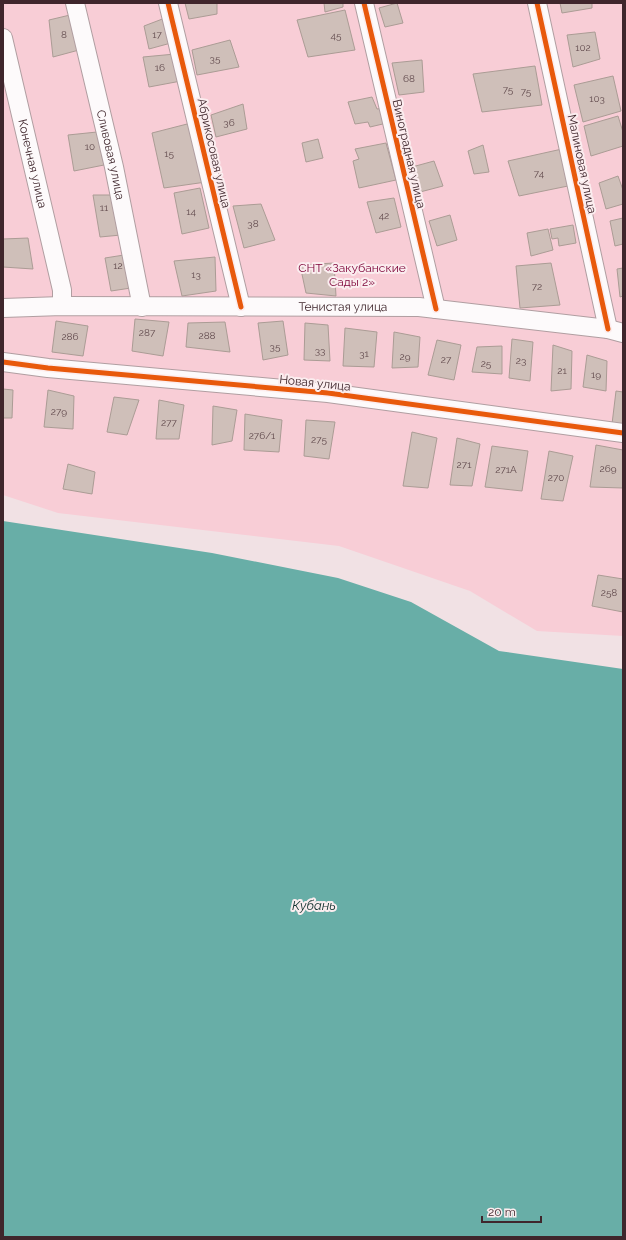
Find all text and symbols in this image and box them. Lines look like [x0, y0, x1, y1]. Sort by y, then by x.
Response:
house number: 8 [61, 29, 67, 40]
house number: 17 [152, 29, 162, 40]
house number: 45 [331, 30, 342, 41]
house number: 102 [575, 42, 591, 53]
house number: 35 [210, 53, 221, 64]
house number: 16 [155, 62, 165, 73]
house number: 68 [403, 73, 415, 84]
house number: 75 [503, 84, 514, 95]
house number: 75 [521, 86, 532, 97]
house number: 103 [589, 93, 605, 104]
street label: Абрикосовая улица [195, 97, 233, 209]
street label: Виноградная улица [390, 98, 428, 210]
street label: Сливовая улица [94, 109, 127, 201]
street label: Малиновая улица [565, 113, 599, 215]
house number: 36 [223, 117, 235, 128]
street label: Конечная улица [15, 118, 50, 210]
house number: 10 [85, 141, 95, 152]
house number: 15 [164, 148, 174, 159]
house number: 74 [534, 168, 545, 179]
house number: 11 [100, 202, 109, 213]
house number: 14 [186, 206, 196, 217]
house number: 42 [379, 210, 389, 221]
house number: 38 [247, 218, 259, 229]
house number: 12 [113, 260, 123, 271]
park label: СНТ «Закубанские Сады 2» [298, 261, 406, 289]
house number: 13 [191, 269, 201, 280]
house number: 72 [532, 281, 542, 292]
street label: Тенистая улица [298, 300, 387, 314]
house number: 287 [139, 327, 156, 338]
house number: 288 [198, 330, 216, 341]
house number: 286 [61, 331, 79, 342]
house number: 35 [270, 341, 281, 352]
house number: 33 [315, 345, 325, 356]
house number: 31 [359, 348, 370, 359]
house number: 29 [399, 351, 411, 362]
house number: 27 [441, 354, 452, 365]
house number: 23 [516, 355, 526, 366]
house number: 25 [481, 358, 492, 369]
house number: 21 [557, 365, 567, 376]
house number: 19 [591, 369, 601, 380]
street label: Новая улица [279, 372, 351, 394]
house number: 279 [51, 406, 67, 417]
house number: 277 [161, 417, 178, 428]
house number: 276/1 [249, 430, 276, 441]
house number: 275 [311, 434, 327, 445]
house number: 271 [457, 459, 472, 470]
house number: 269 [599, 463, 617, 474]
house number: 271А [495, 464, 517, 475]
house number: 270 [548, 472, 564, 483]
house number: 258 [601, 587, 617, 598]
water label: Кубань [292, 898, 336, 913]
scale bar [482, 1198, 541, 1224]
text: 20 m [488, 1205, 516, 1219]

